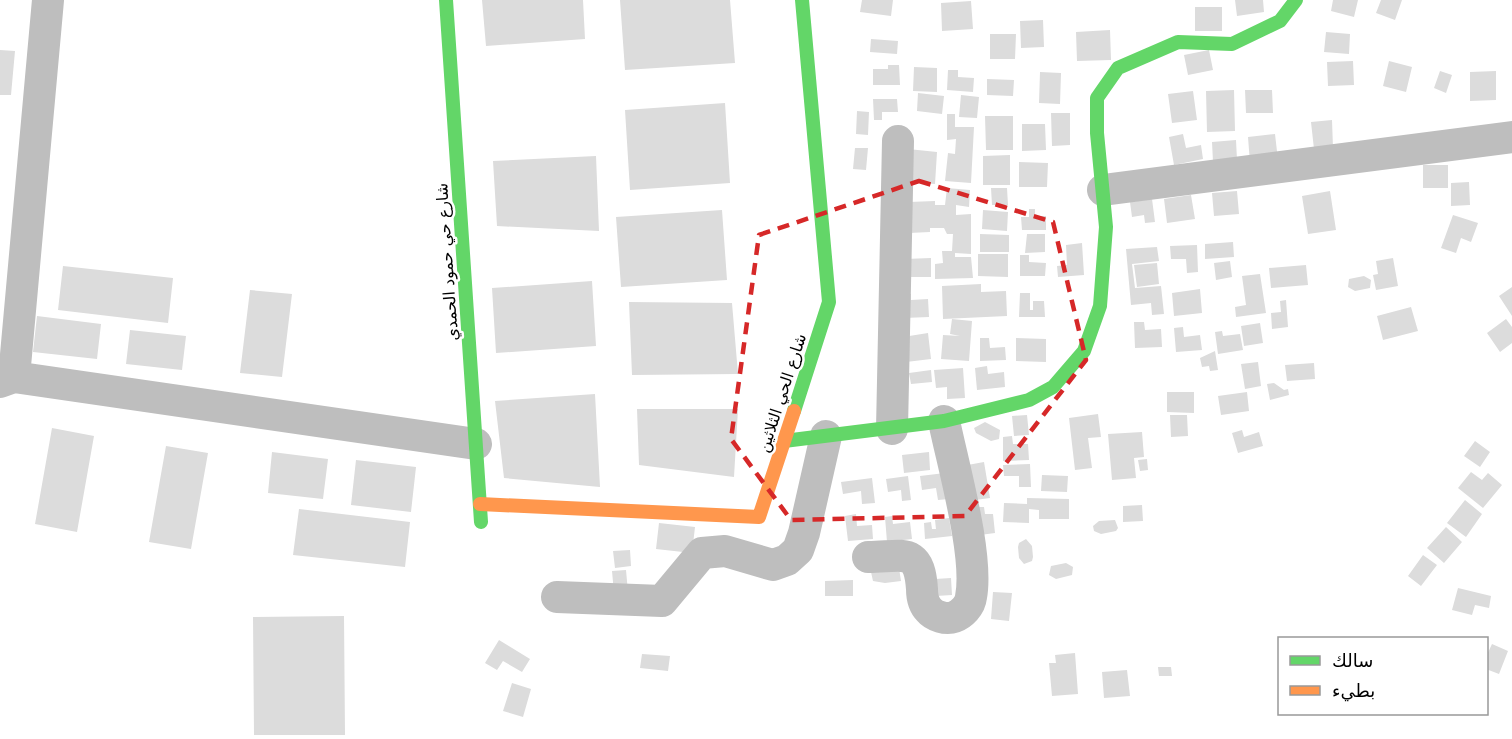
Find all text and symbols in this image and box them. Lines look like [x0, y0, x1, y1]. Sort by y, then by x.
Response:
street label: شارع حي حمود الحمدي [432, 182, 463, 342]
street label: شارع الحي الثلاثين [754, 331, 811, 455]
legend [1278, 637, 1488, 715]
text: سالك [1332, 650, 1373, 671]
text: بطيء [1332, 680, 1375, 702]

